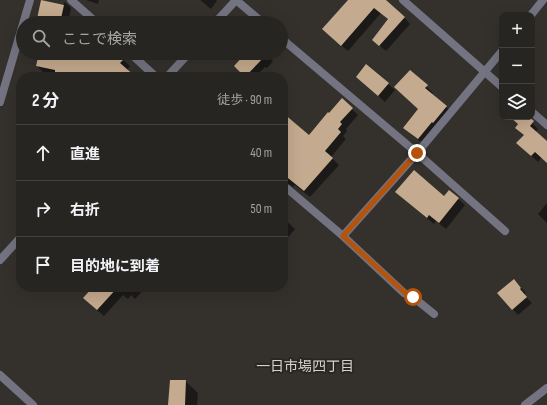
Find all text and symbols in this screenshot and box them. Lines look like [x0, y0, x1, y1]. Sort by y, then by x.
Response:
map controls [499, 12, 535, 120]
button: + [499, 12, 535, 48]
search box [16, 16, 288, 60]
icon: search [30, 27, 52, 49]
text: ここで検索 [62, 30, 137, 49]
button: − [499, 48, 535, 84]
button: layers [499, 84, 535, 120]
text: 2 分 [32, 91, 59, 111]
text: 徒歩 · 90 m [217, 92, 272, 108]
icon: ahead [32, 142, 54, 164]
route end [408, 144, 426, 162]
text: 直進 [70, 145, 100, 164]
text: 40 m [250, 145, 272, 161]
icon: right [32, 198, 54, 220]
text: 右折 [70, 201, 100, 220]
text: 50 m [251, 201, 272, 217]
icon: arrive [32, 254, 54, 276]
text: 目的地に到着 [70, 257, 160, 276]
route start [404, 288, 422, 306]
district label: 一日市場四丁目 [256, 358, 354, 375]

